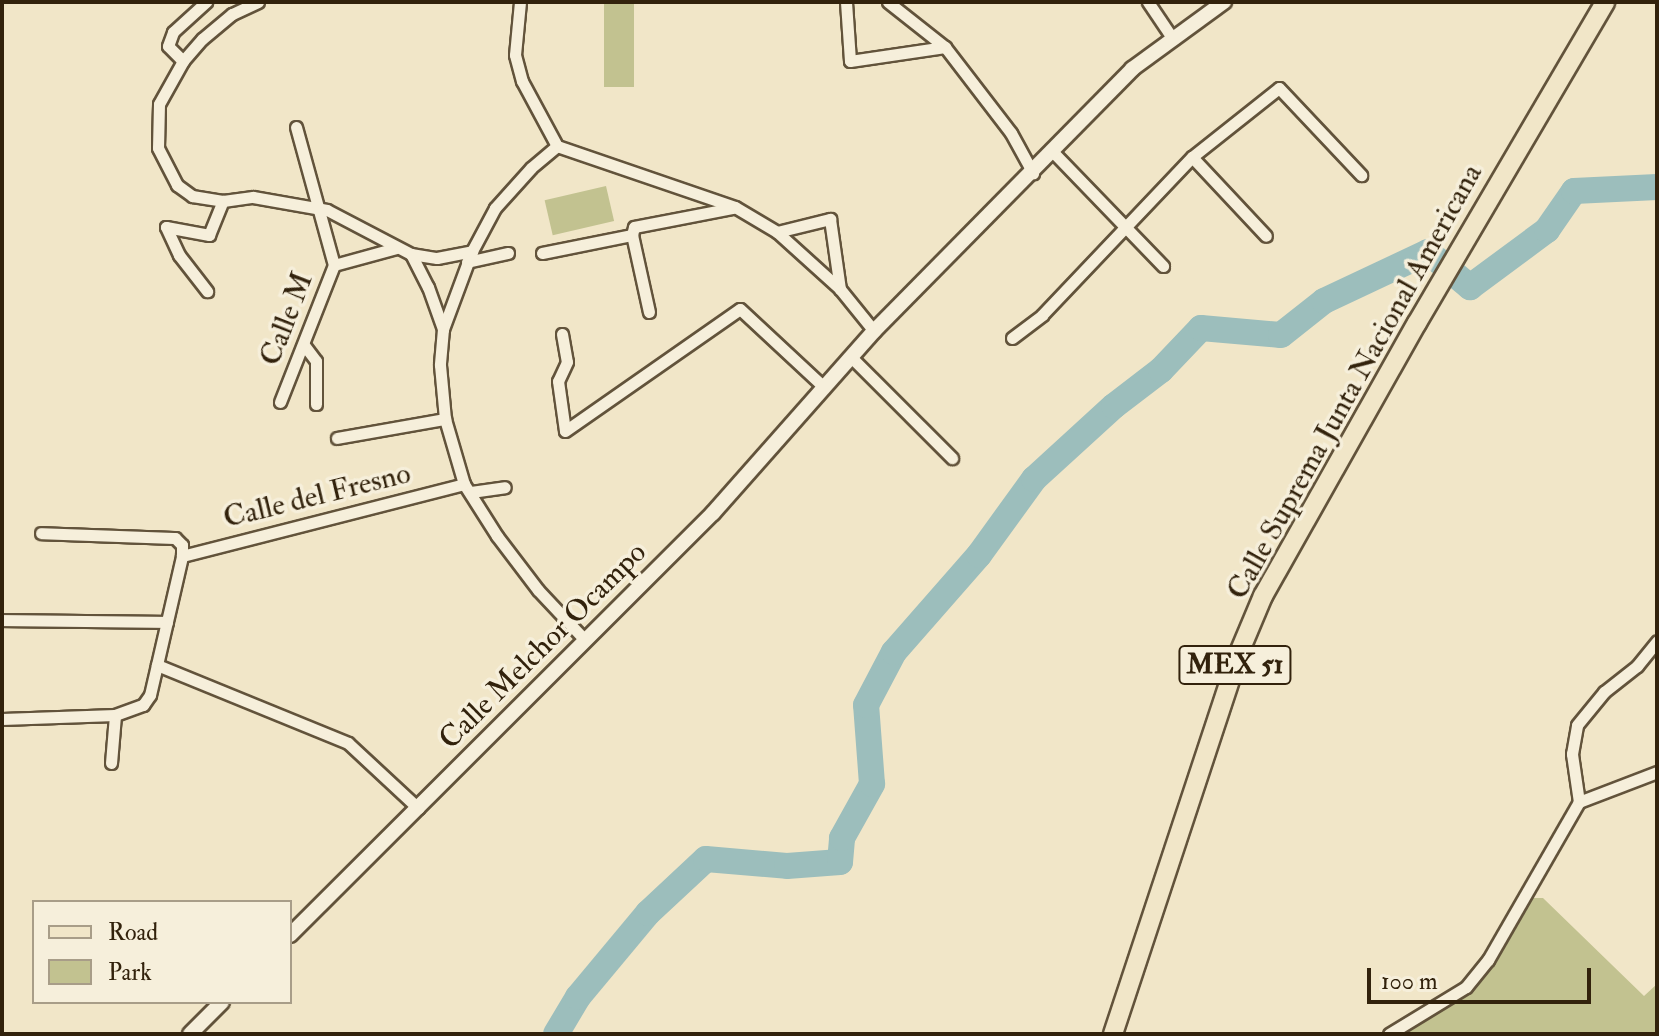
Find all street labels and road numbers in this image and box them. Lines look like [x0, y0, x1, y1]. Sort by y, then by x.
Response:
street label: Calle Suprema Junta Nacional Americana [1220, 158, 1490, 606]
street label: Calle M [253, 267, 321, 371]
street label: Calle del Fresno [220, 455, 414, 537]
street label: Calle Melchor Ocampo [432, 535, 654, 757]
road number: MEX 51 [1177, 641, 1293, 689]

